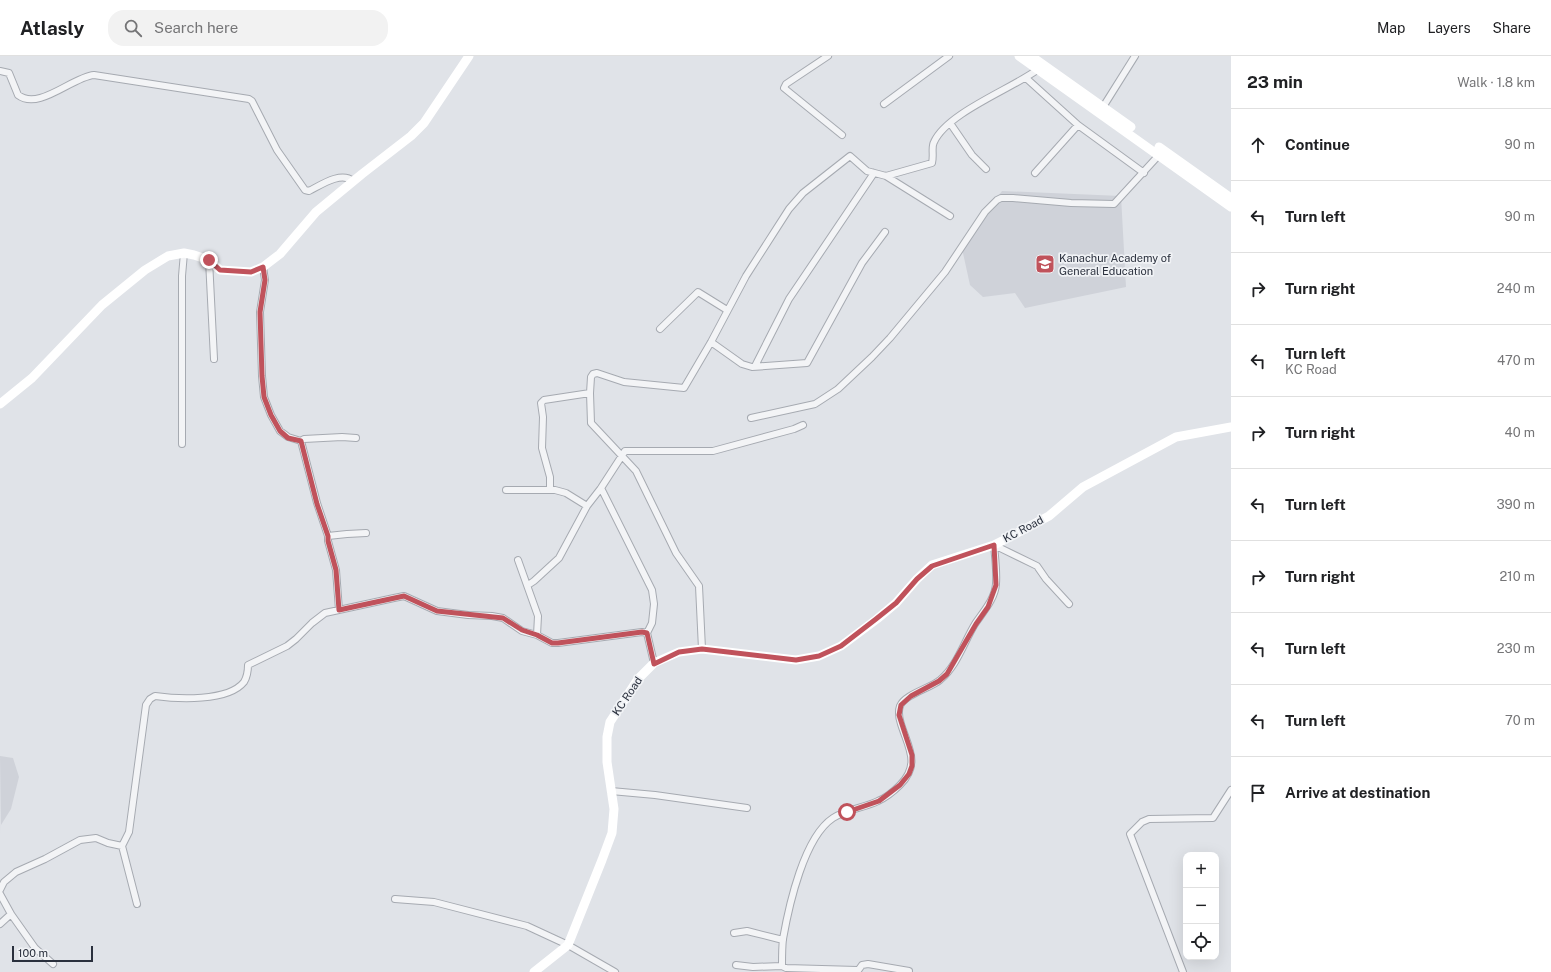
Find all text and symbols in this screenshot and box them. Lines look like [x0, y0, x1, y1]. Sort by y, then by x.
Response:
search box [108, 10, 388, 46]
text: Atlasly [20, 17, 84, 39]
icon: search [122, 17, 144, 39]
text: Search here [154, 19, 238, 36]
text: Map [1377, 20, 1405, 36]
text: Layers [1427, 20, 1471, 36]
text: Share [1493, 20, 1531, 36]
text: 23 min [1247, 72, 1303, 92]
text: Walk · 1.8 km [1457, 75, 1535, 90]
icon: ahead [1247, 134, 1269, 156]
text: Continue [1285, 136, 1350, 153]
text: 90 m [1505, 137, 1535, 152]
icon: left [1247, 206, 1269, 228]
text: Turn left [1285, 208, 1346, 225]
text: 90 m [1505, 209, 1535, 224]
route end [200, 251, 218, 269]
place label: Kanachur Academy of General Education [1059, 252, 1172, 277]
school or university icon: Kanachur Academy of General Education [1034, 253, 1056, 275]
icon: right [1247, 278, 1269, 300]
text: Turn right [1285, 280, 1355, 297]
text: 240 m [1497, 281, 1535, 296]
text: Turn left [1285, 345, 1346, 362]
icon: left [1247, 350, 1269, 372]
text: 470 m [1497, 353, 1535, 368]
text: KC Road [1285, 362, 1337, 377]
icon: right [1247, 422, 1269, 444]
text: Turn right [1285, 424, 1355, 441]
text: 40 m [1504, 425, 1535, 440]
icon: left [1247, 494, 1269, 516]
text: Turn left [1285, 496, 1346, 513]
text: 390 m [1497, 497, 1535, 512]
street label: KC Road [1001, 513, 1045, 545]
icon: right [1247, 566, 1269, 588]
text: Turn right [1285, 568, 1355, 585]
text: 210 m [1500, 569, 1535, 584]
icon: left [1247, 638, 1269, 660]
text: Turn left [1285, 640, 1346, 657]
text: 230 m [1497, 641, 1535, 656]
street label: KC Road [610, 674, 644, 718]
icon: left [1247, 710, 1269, 732]
text: Turn left [1285, 712, 1346, 729]
text: 70 m [1505, 713, 1535, 728]
icon: arrive [1247, 782, 1269, 804]
text: Arrive at destination [1285, 784, 1430, 801]
route start [838, 803, 856, 821]
map controls [1183, 852, 1219, 960]
button: + [1183, 852, 1219, 888]
button: − [1183, 888, 1219, 924]
button: locate [1183, 924, 1219, 960]
scale bar [12, 944, 93, 963]
text: 100 m [18, 947, 48, 959]

